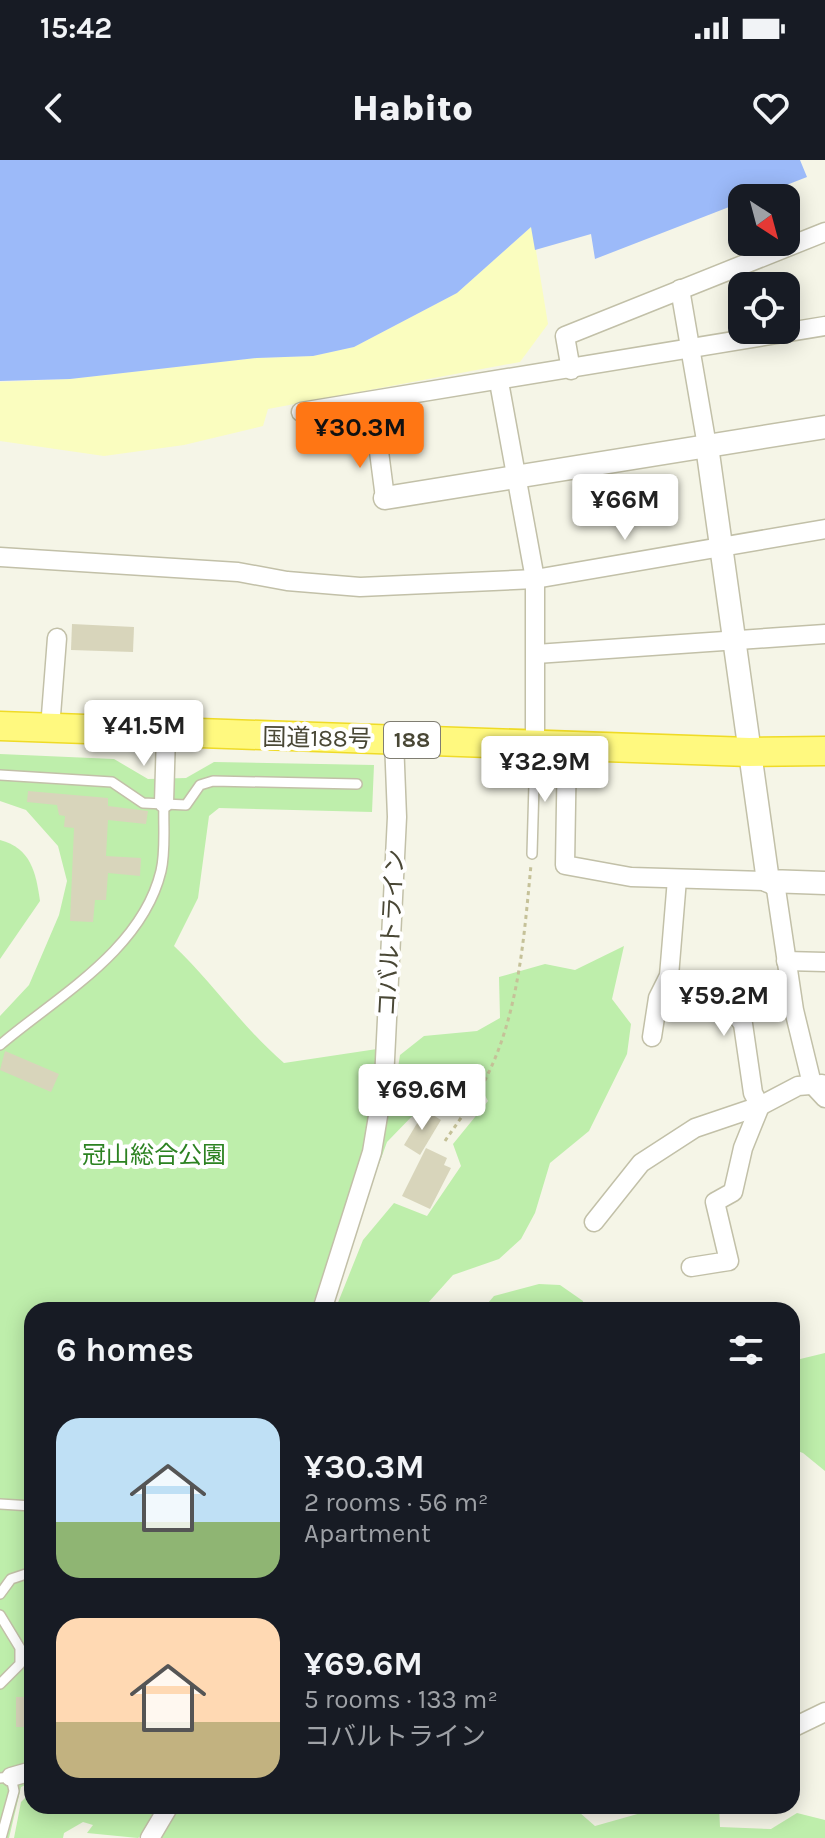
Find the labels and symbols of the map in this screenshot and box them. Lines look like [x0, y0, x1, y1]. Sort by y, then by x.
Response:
north arrow [728, 184, 800, 256]
pin: ¥30.3M [295, 402, 425, 470]
pin: ¥66M [578, 474, 672, 542]
pin: ¥41.5M [79, 700, 209, 768]
road number: 188 [384, 722, 440, 758]
street label: 国道188号 [262, 723, 372, 753]
pin: ¥32.9M [480, 736, 610, 804]
street label: コバルトライン [373, 848, 409, 1018]
pin: ¥59.2M [659, 970, 789, 1038]
pin: ¥69.6M [357, 1064, 487, 1132]
park label: 冠山総合公園 [82, 1141, 226, 1169]

